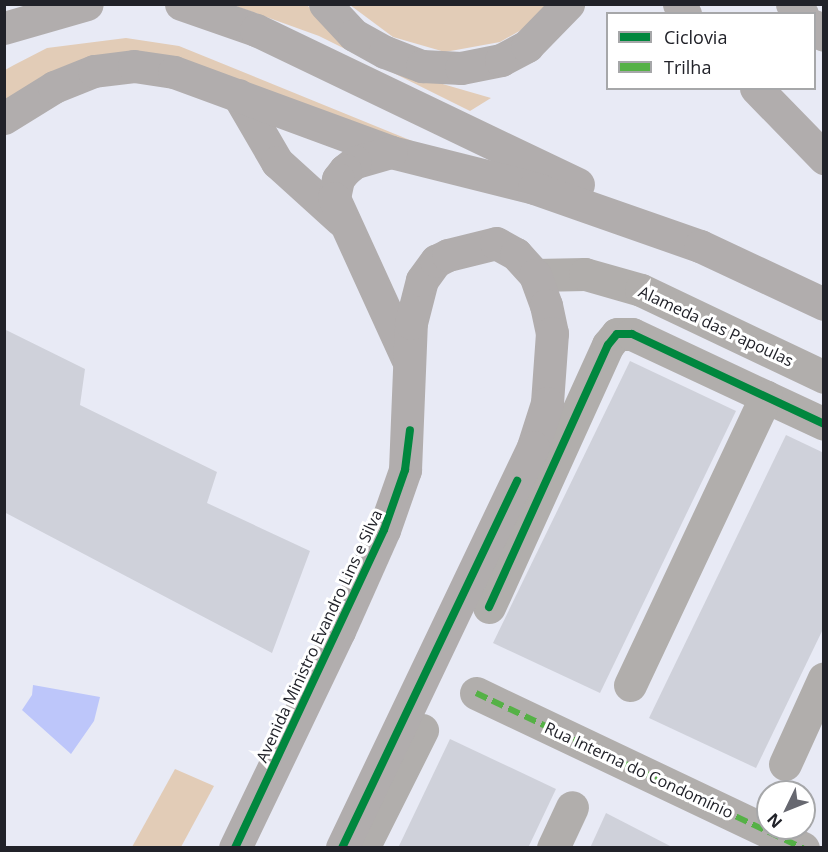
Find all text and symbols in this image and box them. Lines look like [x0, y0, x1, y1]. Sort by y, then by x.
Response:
legend [606, 12, 816, 90]
text: Ciclovia [664, 25, 727, 49]
text: Trilha [664, 55, 711, 79]
street label: Alameda das Papoulas [636, 282, 796, 370]
street label: Avenida Ministro Evandro Lins e Silva [252, 507, 386, 765]
street label: Rua Interna do Condomínio [542, 718, 736, 822]
north arrow [756, 780, 816, 840]
text: N [762, 809, 787, 833]

